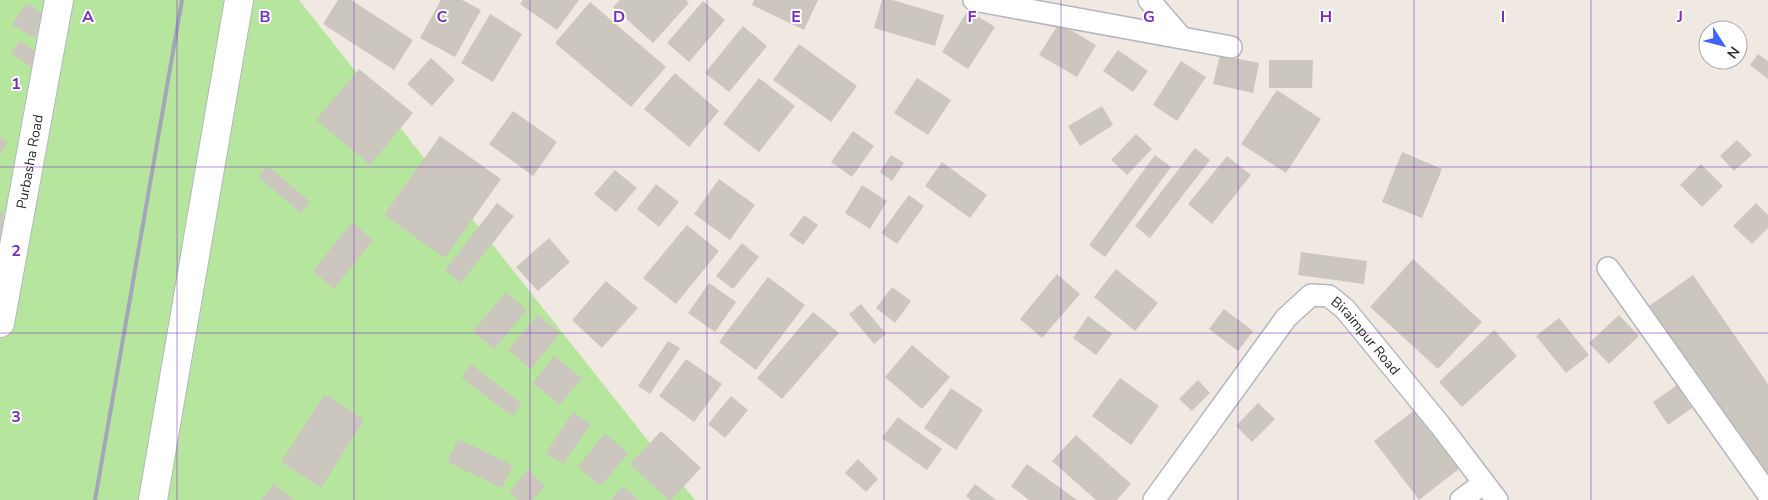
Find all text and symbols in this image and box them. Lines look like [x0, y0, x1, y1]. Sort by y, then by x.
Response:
text: A [82, 6, 94, 28]
text: B [259, 6, 271, 28]
text: C [437, 6, 448, 28]
text: D [613, 6, 625, 28]
text: E [791, 6, 801, 28]
text: F [968, 6, 977, 28]
text: G [1143, 6, 1155, 28]
text: H [1320, 6, 1332, 28]
text: I [1501, 6, 1505, 28]
text: J [1676, 6, 1683, 28]
north arrow [1698, 20, 1748, 70]
text: N [1722, 43, 1744, 62]
text: 1 [11, 73, 21, 95]
street label: Purbasha Road [12, 113, 47, 210]
text: 2 [11, 240, 21, 262]
street label: Biraimpur Road [1327, 292, 1405, 379]
text: 3 [11, 406, 21, 428]

